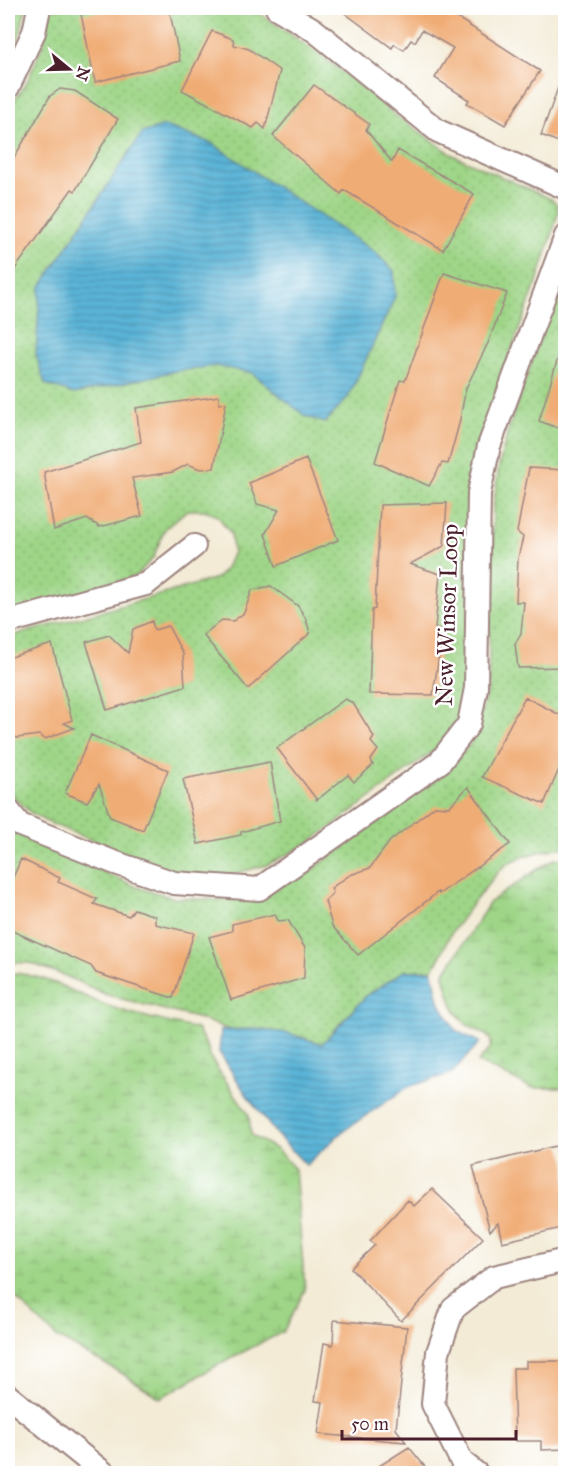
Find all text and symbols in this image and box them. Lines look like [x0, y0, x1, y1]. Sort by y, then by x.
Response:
north arrow [39, 39, 99, 99]
text: N [71, 64, 94, 84]
street label: New Winsor Loop [429, 523, 465, 707]
scale bar [342, 1403, 516, 1441]
text: 50 m [351, 1413, 389, 1435]

